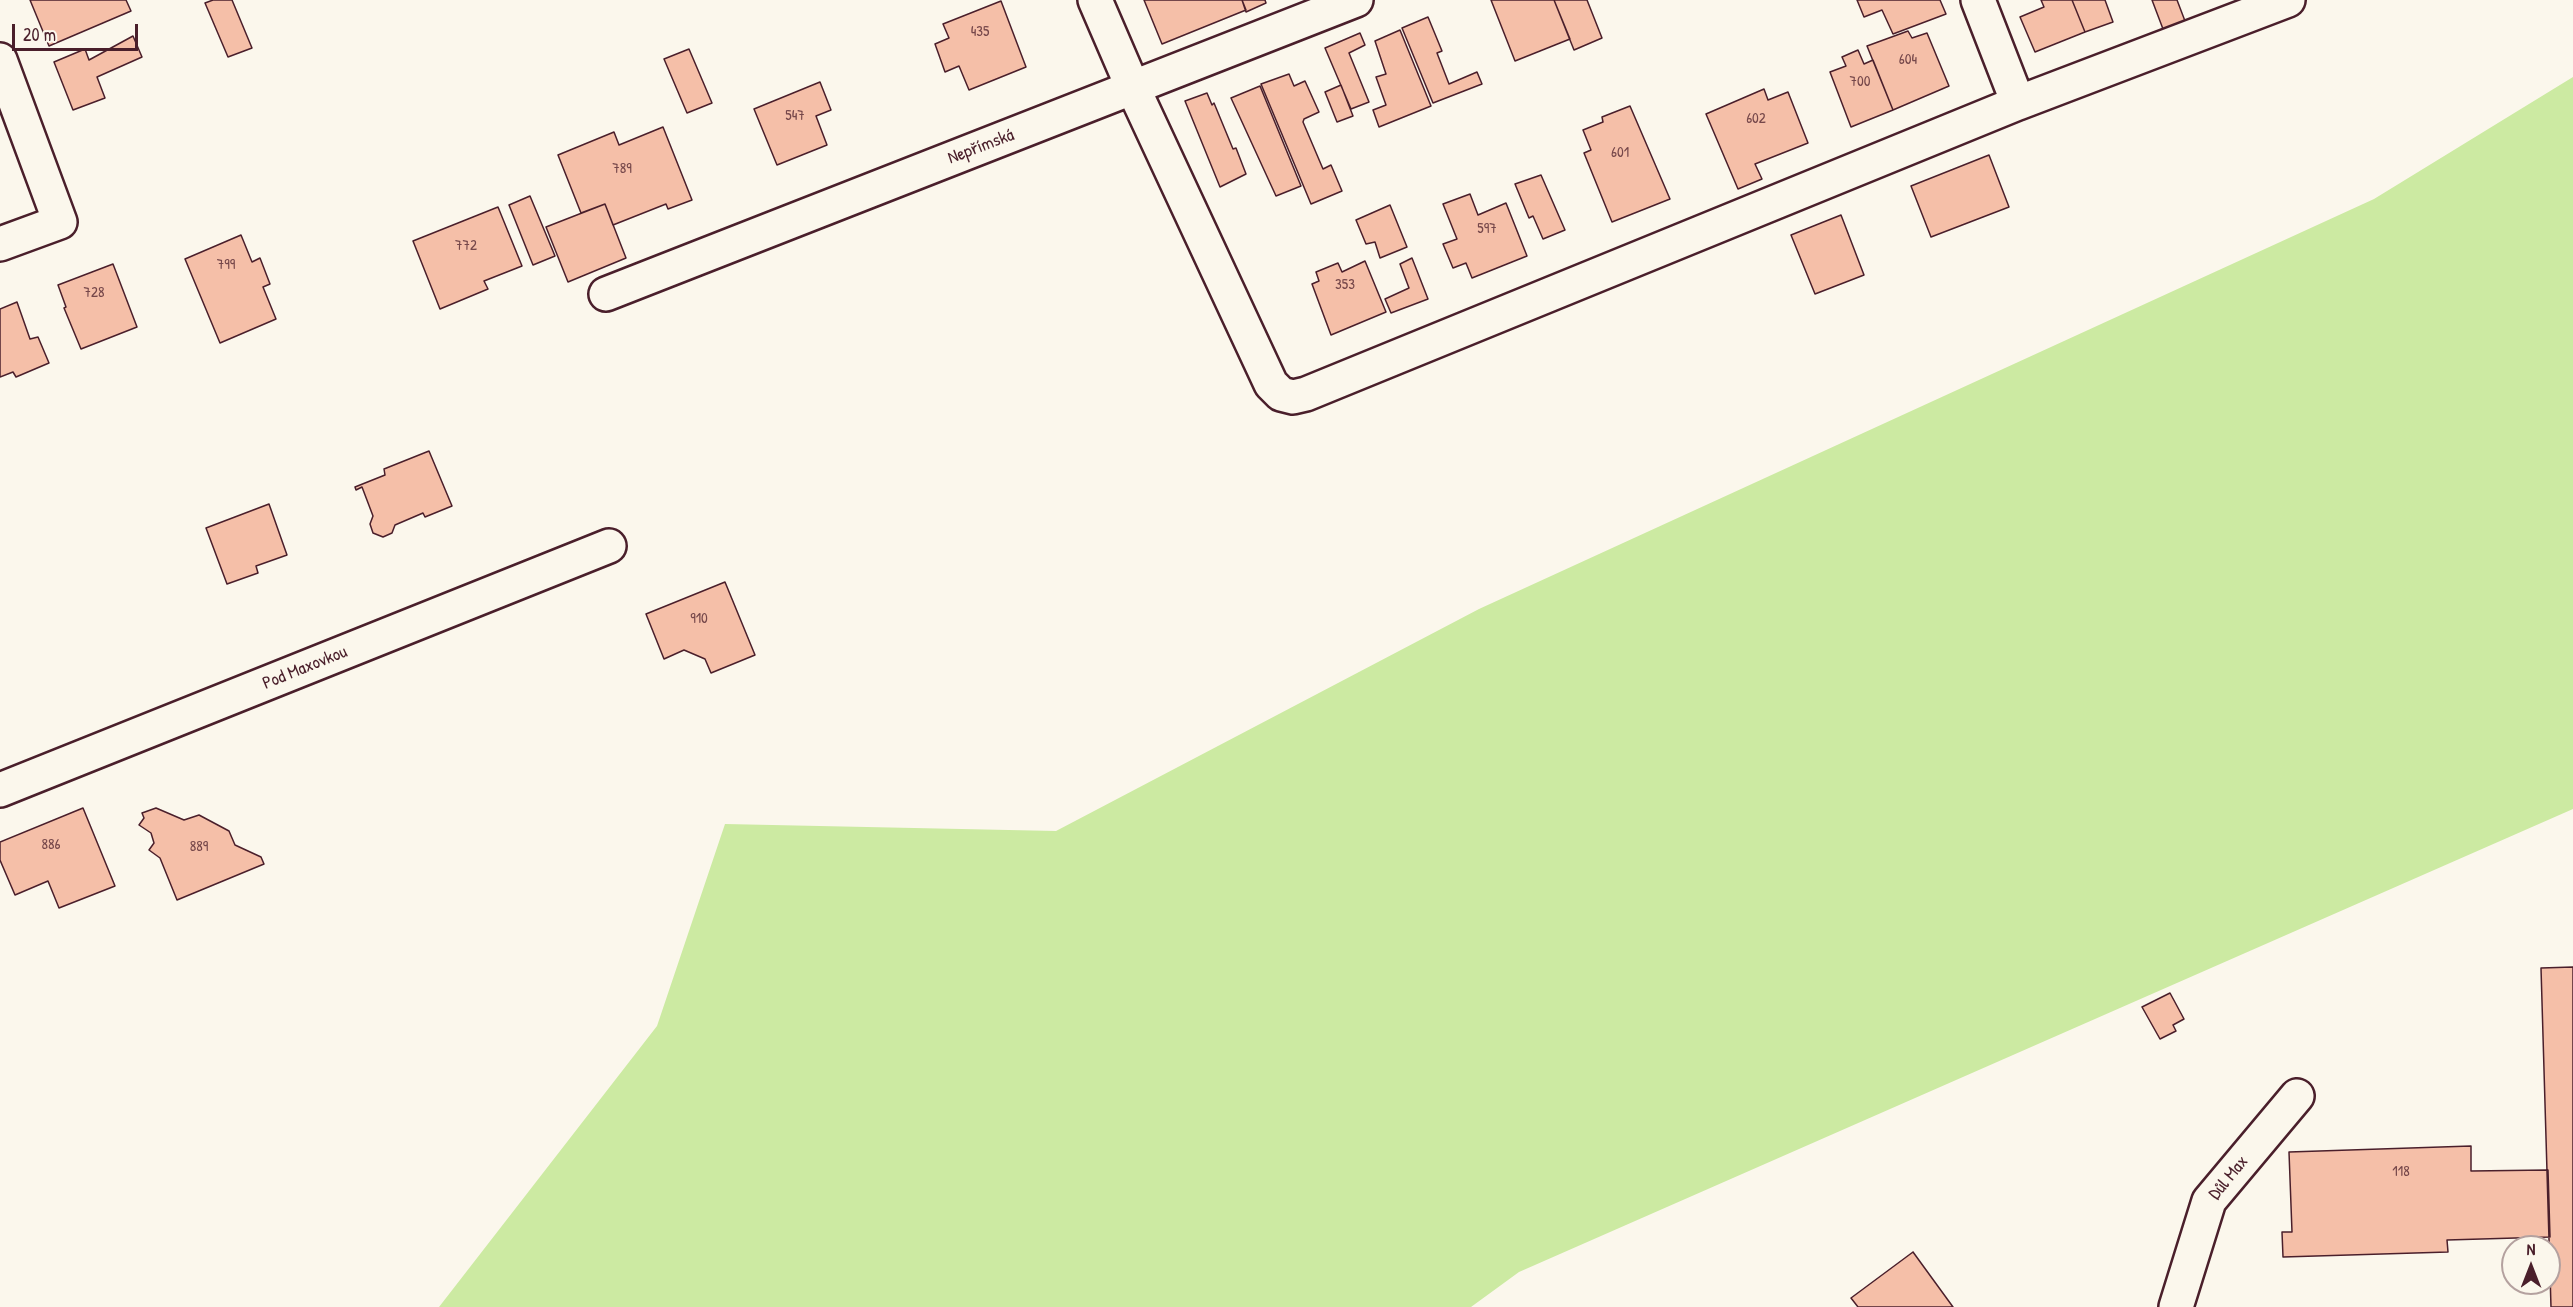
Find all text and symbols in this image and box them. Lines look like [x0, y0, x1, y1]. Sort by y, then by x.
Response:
scale bar [15, 12, 141, 50]
text: 20 m [23, 22, 56, 47]
house number: 435 [971, 23, 989, 41]
house number: 604 [1899, 51, 1917, 69]
house number: 700 [1850, 73, 1870, 91]
house number: 547 [785, 107, 805, 125]
house number: 602 [1746, 110, 1766, 128]
street label: Nepřímská [945, 125, 1017, 169]
house number: 601 [1611, 144, 1629, 162]
house number: 789 [612, 160, 632, 178]
house number: 597 [1477, 220, 1497, 238]
house number: 772 [455, 237, 477, 255]
house number: 799 [217, 256, 235, 274]
house number: 353 [1335, 276, 1355, 294]
house number: 728 [84, 284, 104, 302]
house number: 910 [690, 610, 708, 628]
street label: Pod Maxovkou [260, 641, 350, 695]
house number: 886 [42, 836, 60, 854]
house number: 889 [190, 838, 208, 856]
street label: Důl Max [2205, 1152, 2253, 1204]
house number: 118 [2392, 1163, 2410, 1181]
north arrow [2501, 1235, 2561, 1295]
text: N [2527, 1238, 2535, 1260]

